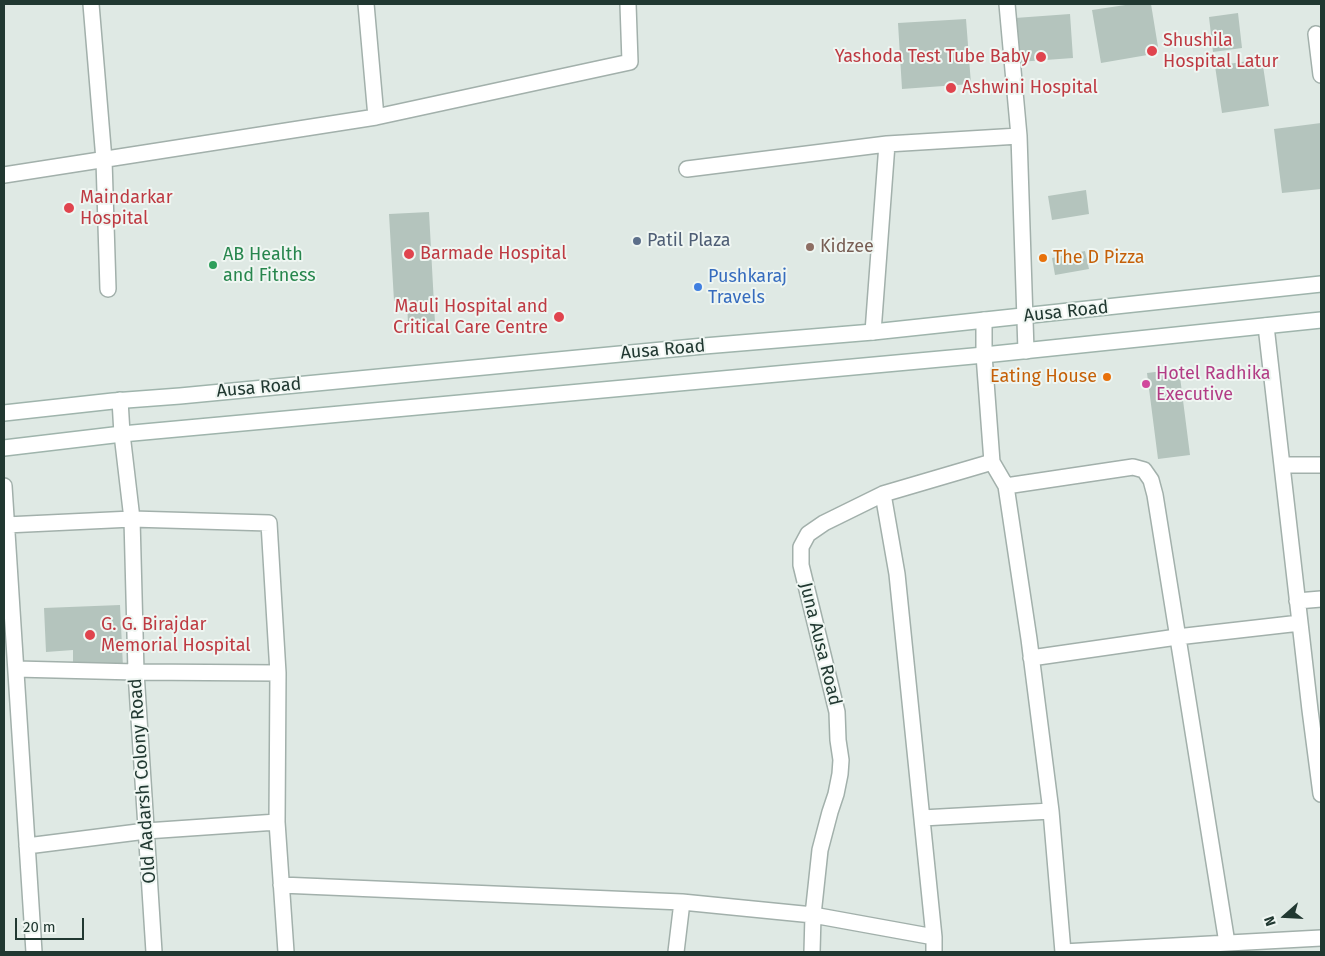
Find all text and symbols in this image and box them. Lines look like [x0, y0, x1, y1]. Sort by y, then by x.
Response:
place label: Shushila Hospital Latur [1163, 30, 1278, 72]
marker: Shushila Hospital Latur [1145, 44, 1159, 58]
place label: Yashoda Test Tube Baby [835, 46, 1030, 68]
marker: Yashoda Test Tube Baby [1034, 50, 1048, 64]
place label: Ashwini Hospital [962, 77, 1098, 99]
marker: Ashwini Hospital [944, 81, 958, 95]
place label: Maindarkar Hospital [80, 187, 173, 230]
marker: Maindarkar Hospital [62, 201, 76, 215]
place label: Patil Plaza [647, 230, 731, 252]
marker: Patil Plaza [631, 235, 643, 247]
place label: Kidzee [820, 236, 874, 258]
marker: Kidzee [804, 241, 816, 253]
place label: Barmade Hospital [420, 243, 566, 265]
place label: AB Health and Fitness [223, 244, 316, 286]
marker: Barmade Hospital [402, 247, 416, 261]
place label: The D Pizza [1053, 247, 1145, 269]
marker: The D Pizza [1037, 252, 1049, 264]
marker: AB Health and Fitness [207, 259, 219, 271]
place label: Pushkaraj Travels [708, 266, 787, 308]
marker: Pushkaraj Travels [692, 281, 704, 293]
place label: Mauli Hospital and Critical Care Centre [393, 296, 548, 338]
street label: Ausa Road [1023, 297, 1109, 327]
marker: Mauli Hospital and Critical Care Centre [552, 310, 566, 324]
street label: Ausa Road [620, 336, 706, 364]
place label: Hotel Radhika Executive [1156, 363, 1270, 406]
place label: Eating House [990, 366, 1097, 388]
marker: Eating House [1101, 371, 1113, 383]
street label: Ausa Road [216, 374, 302, 402]
marker: Hotel Radhika Executive [1140, 378, 1152, 390]
street label: Juna Ausa Road [794, 580, 846, 708]
place label: G. G. Birajdar Memorial Hospital [101, 614, 251, 656]
marker: G. G. Birajdar Memorial Hospital [83, 628, 97, 642]
street label: Old Aadarsh Colony Road [125, 678, 161, 884]
north arrow [1260, 891, 1310, 941]
scale bar [18, 908, 86, 940]
text: N [1261, 914, 1280, 928]
text: 20 m [23, 918, 56, 936]

